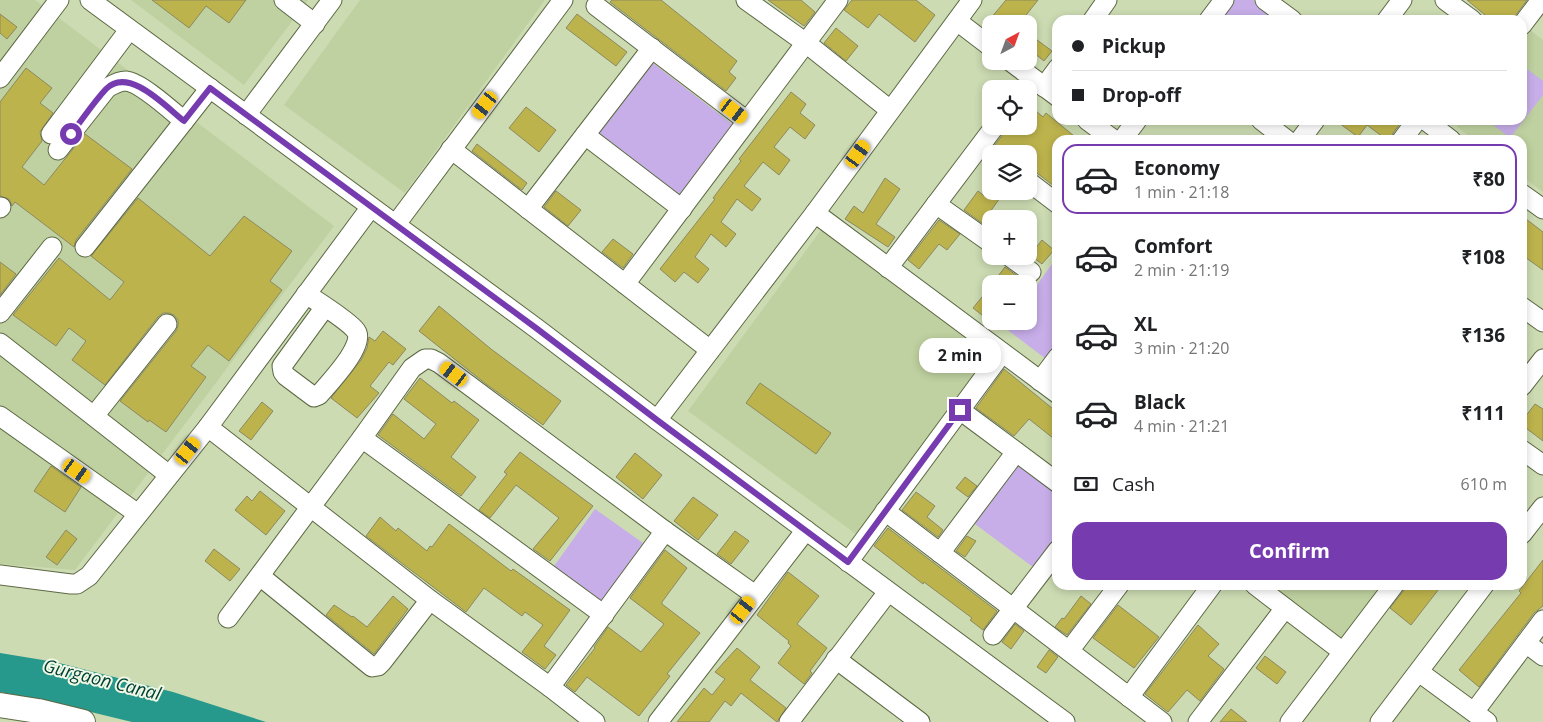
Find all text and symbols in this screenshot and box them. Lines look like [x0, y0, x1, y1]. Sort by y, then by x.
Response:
north arrow [982, 15, 1038, 70]
map controls [982, 15, 1037, 330]
text: Pickup [1102, 33, 1166, 59]
button: locate [982, 80, 1037, 135]
text: Drop-off [1102, 82, 1181, 108]
car [469, 89, 500, 121]
car [717, 96, 750, 126]
route start [60, 123, 82, 145]
car [843, 137, 872, 171]
button: layers [982, 145, 1037, 200]
text: Economy [1134, 155, 1220, 181]
icon: car [1074, 157, 1119, 202]
text: ₹80 [1472, 166, 1505, 192]
text: 1 min · 21:18 [1134, 181, 1229, 203]
button: + [982, 210, 1037, 265]
text: Comfort [1134, 233, 1213, 259]
icon: car [1074, 235, 1119, 280]
text: ₹108 [1462, 244, 1505, 270]
text: 2 min · 21:19 [1134, 259, 1229, 281]
button: − [982, 275, 1037, 330]
text: XL [1134, 311, 1157, 337]
icon: car [1074, 313, 1119, 358]
text: ₹136 [1462, 322, 1505, 348]
text: 3 min · 21:20 [1134, 337, 1229, 359]
callout: 2 min [919, 338, 1001, 372]
text: 2 min [938, 344, 982, 366]
car [437, 359, 470, 389]
text: Black [1134, 389, 1186, 415]
icon: car [1074, 391, 1119, 436]
route end [949, 399, 971, 421]
text: ₹111 [1462, 400, 1505, 426]
text: 4 min · 21:21 [1134, 415, 1229, 437]
car [172, 435, 203, 467]
car [60, 456, 93, 486]
icon: cash [1072, 470, 1100, 498]
text: Cash [1112, 471, 1155, 497]
text: 610 m [1461, 473, 1507, 495]
button: Confirm [1072, 522, 1507, 580]
car [727, 594, 758, 626]
water label: Gurgaon Canal [41, 653, 164, 705]

